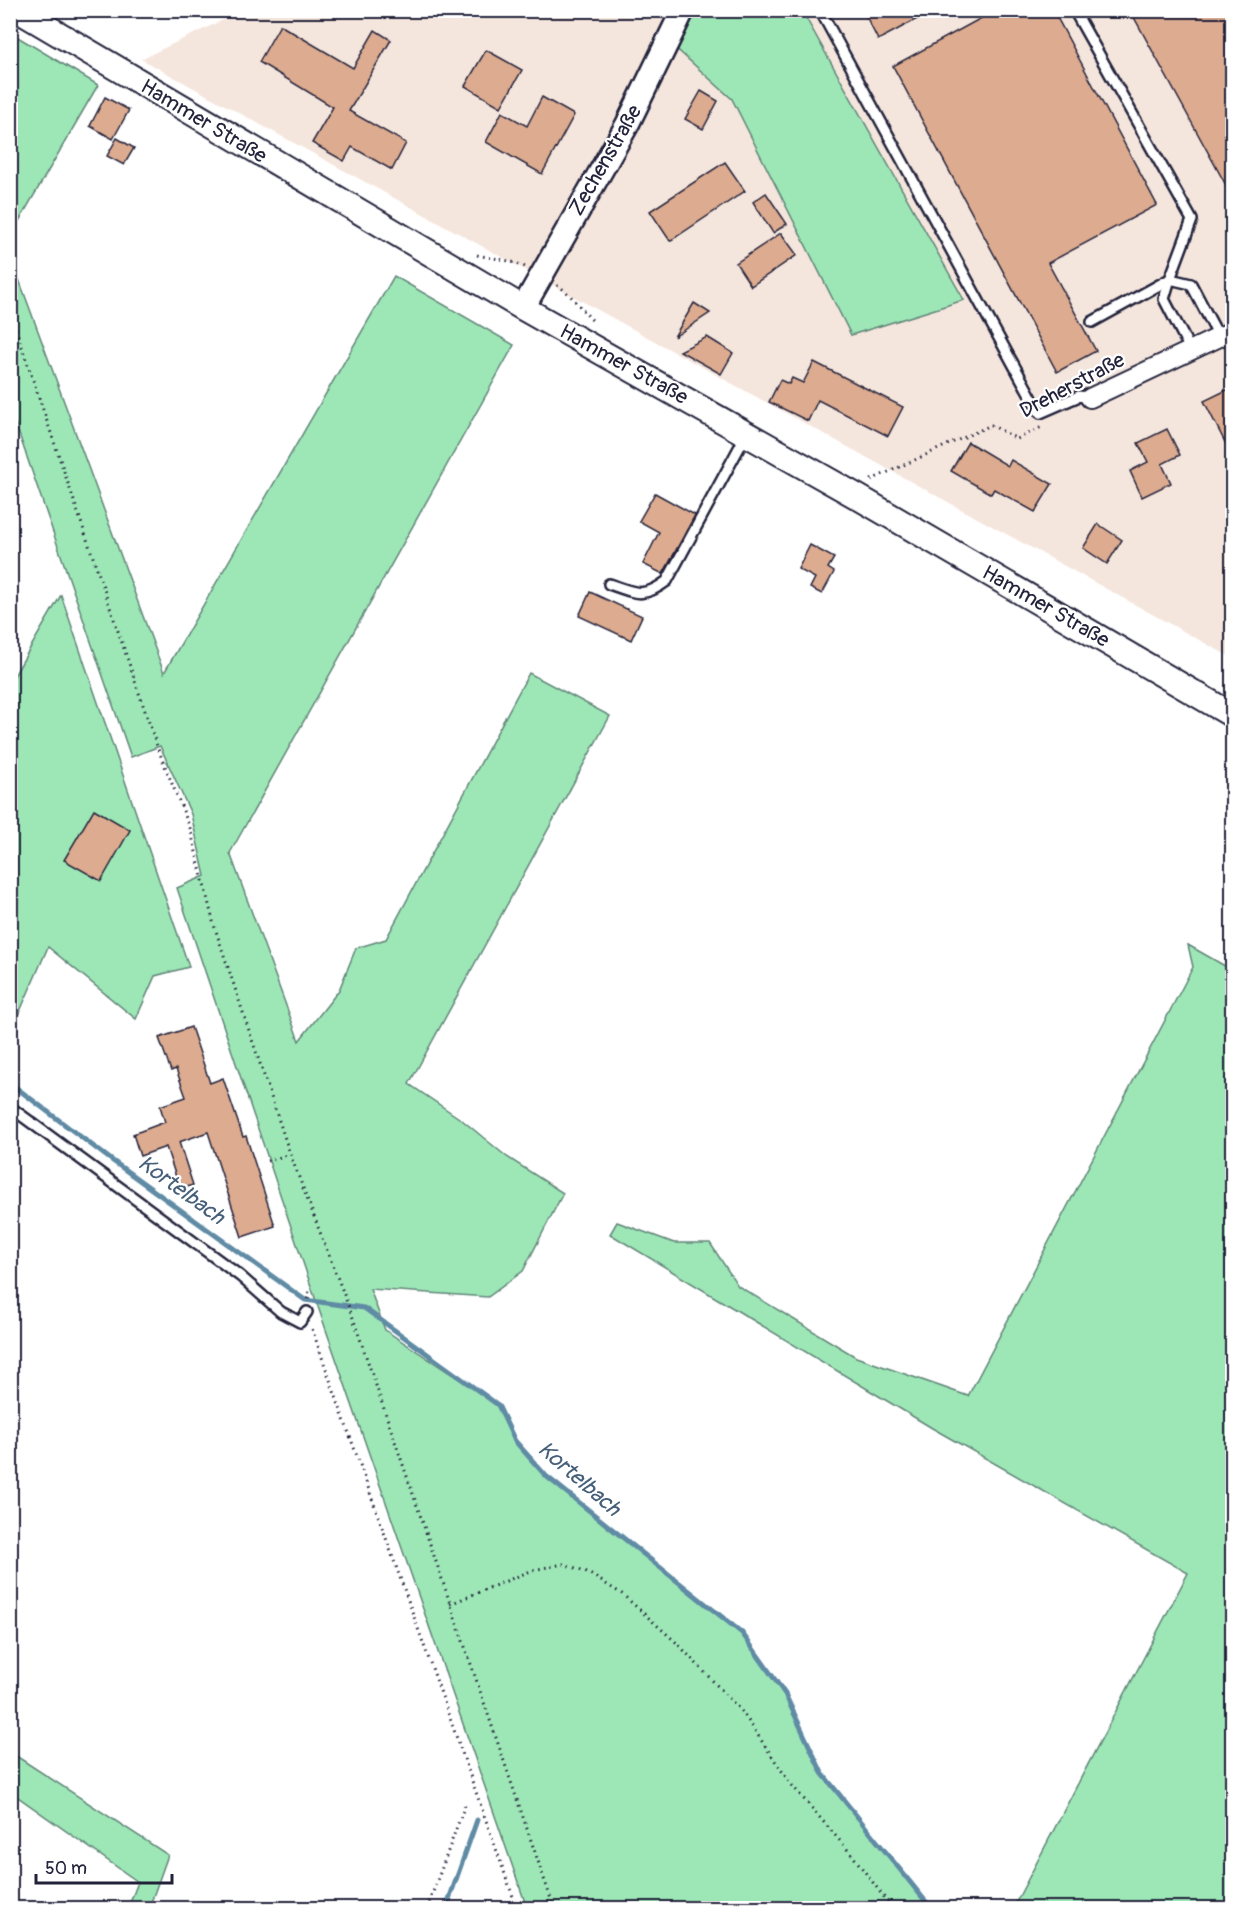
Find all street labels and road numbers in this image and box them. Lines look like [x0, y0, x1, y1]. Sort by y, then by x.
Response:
street label: Hammer Straße [136, 73, 272, 170]
street label: Zechenstraße [563, 99, 648, 220]
street label: Hammer Straße [555, 318, 693, 411]
street label: Dreherstraße [1015, 346, 1130, 424]
street label: Hammer Straße [977, 559, 1115, 654]

